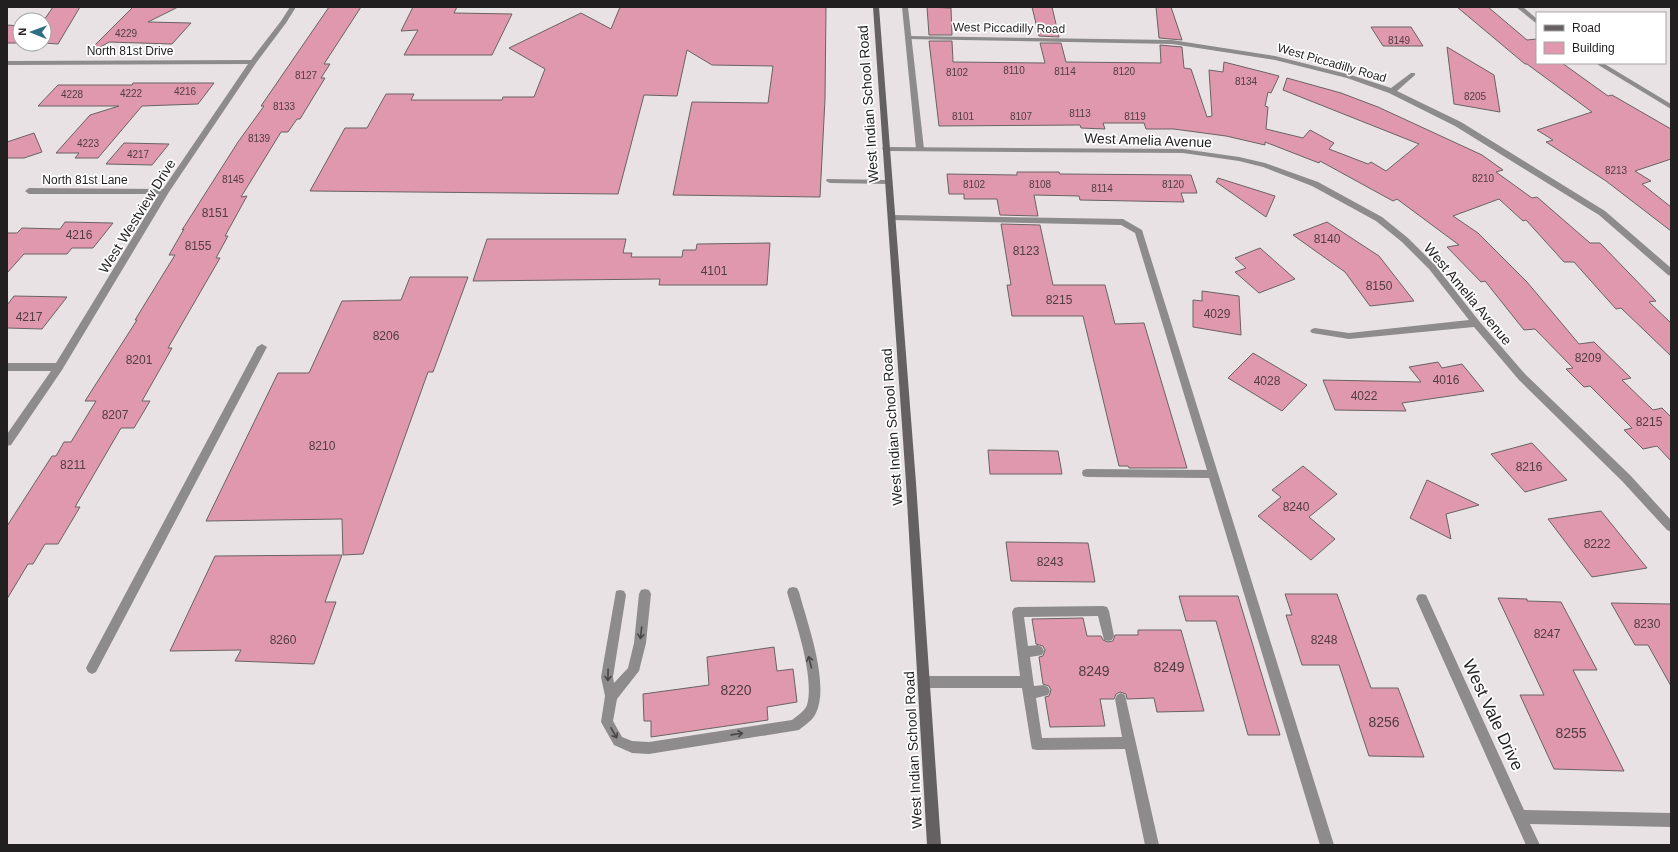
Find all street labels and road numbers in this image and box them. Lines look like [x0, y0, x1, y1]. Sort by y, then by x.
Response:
street label: West Piccadilly Road [953, 20, 1065, 36]
street label: West Indian School Road [855, 25, 881, 183]
street label: West Piccadilly Road [1276, 41, 1388, 85]
street label: North 81st Drive [87, 44, 174, 58]
street label: West Amelia Avenue [1084, 130, 1212, 150]
street label: West Westview Drive [95, 156, 179, 276]
street label: North 81st Lane [42, 173, 128, 187]
street label: West Amelia Avenue [1421, 240, 1515, 348]
street label: West Indian School Road [879, 348, 905, 506]
street label: West Vale Drive [1459, 656, 1527, 774]
street label: West Indian School Road [901, 671, 925, 829]

